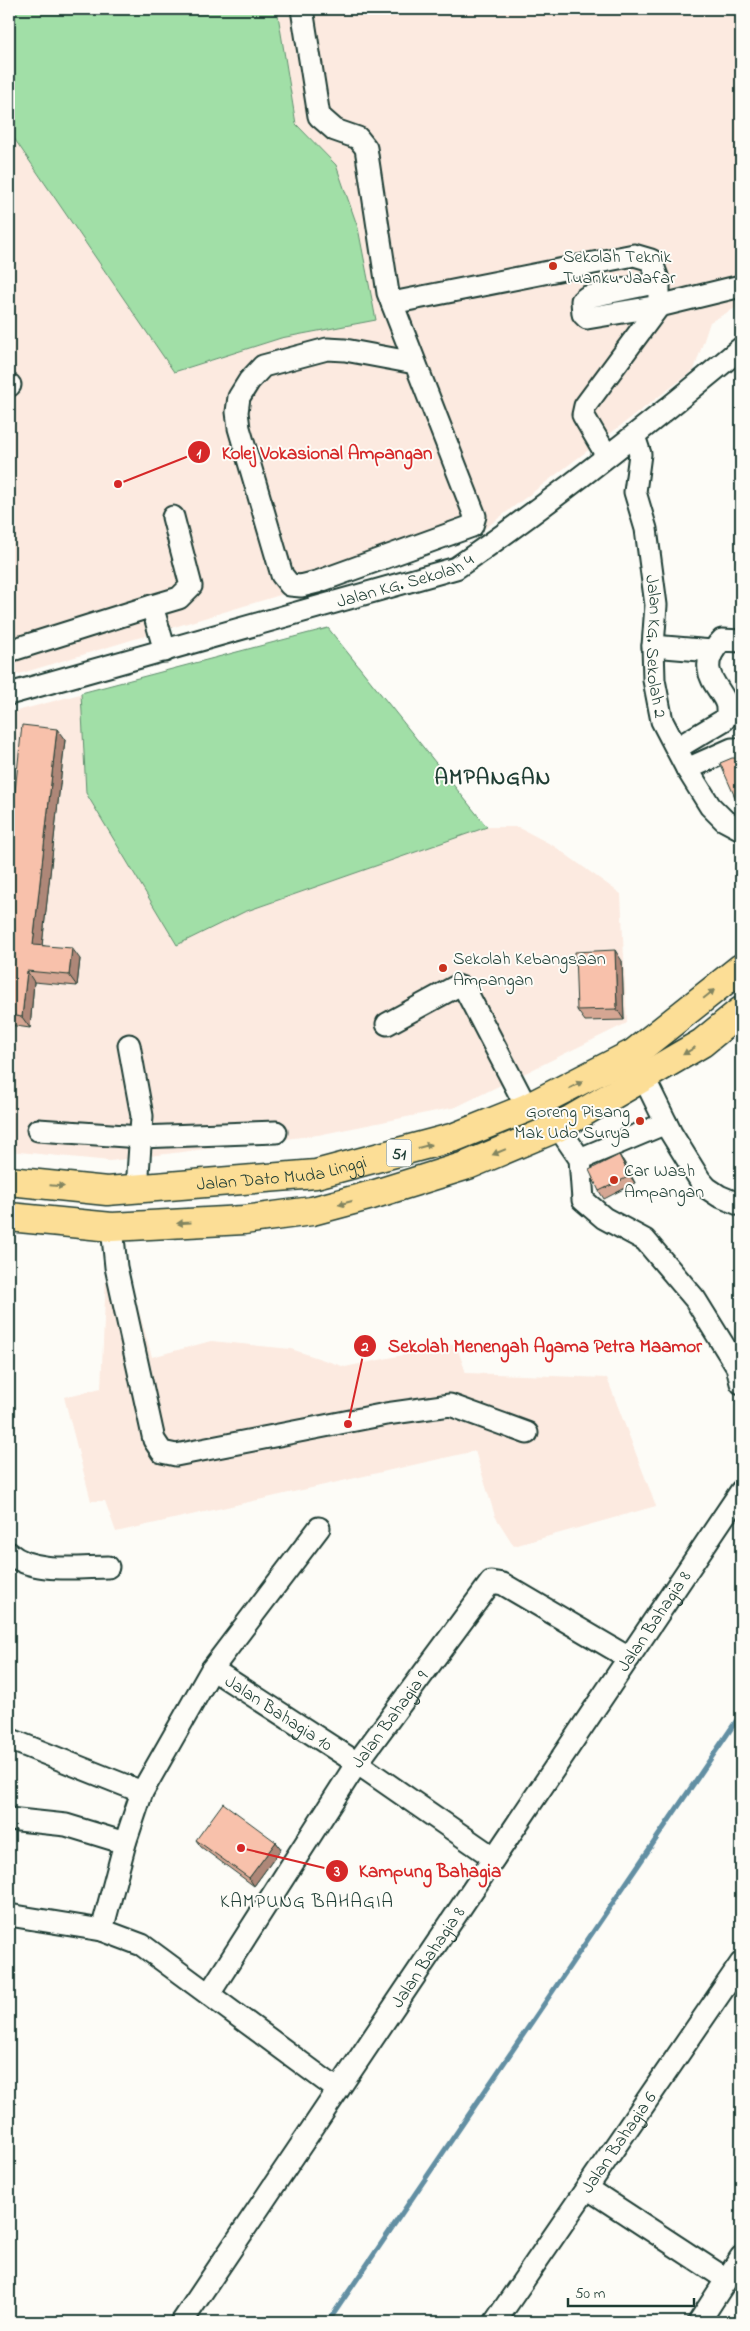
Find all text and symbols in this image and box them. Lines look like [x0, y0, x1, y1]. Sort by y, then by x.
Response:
place label: Sekolah Teknik Tuanku Jaafar [563, 245, 676, 292]
marker: Sekolah Teknik Tuanku Jaafar [547, 260, 559, 272]
callout: Kolej Vokasional Ampangan [187, 435, 442, 469]
text: Kolej Vokasional Ampangan [222, 441, 432, 470]
text: 1 [197, 443, 202, 465]
street label: Jalan KG. Sekolah 4 [334, 548, 481, 616]
street label: Jalan KG. Sekolah 2 [637, 573, 672, 721]
district label: AMPANGAN [435, 763, 551, 795]
place label: Sekolah Kebangsaan Ampangan [453, 947, 606, 995]
marker: Sekolah Kebangsaan Ampangan [437, 962, 449, 974]
one-way arrow [703, 988, 716, 999]
one-way arrow [682, 1047, 695, 1056]
one-way arrow [568, 1080, 583, 1089]
place label: Goreng Pisang Mak Udo Surya [515, 1100, 630, 1147]
marker: Goreng Pisang Mak Udo Surya [634, 1115, 646, 1127]
road number: 51 [386, 1140, 412, 1166]
one-way arrow [418, 1141, 433, 1149]
one-way arrow [492, 1149, 506, 1157]
street label: Jalan Dato Muda Linggi [196, 1150, 370, 1199]
place label: Car Wash Ampangan [624, 1159, 704, 1207]
marker: Car Wash Ampangan [608, 1174, 620, 1186]
one-way arrow [50, 1182, 66, 1190]
one-way arrow [337, 1199, 352, 1207]
one-way arrow [176, 1219, 192, 1227]
callout: Sekolah Menengah Agama Petra Maamor [353, 1329, 712, 1363]
text: Sekolah Menengah Agama Petra Maamor [388, 1334, 703, 1363]
text: 2 [360, 1336, 369, 1358]
street label: Jalan Bahagia 8 [612, 1566, 699, 1678]
street label: Jalan Bahagia 9 [346, 1666, 436, 1775]
street label: Jalan Bahagia 10 [219, 1670, 337, 1759]
callout: Kampung Bahagia [324, 1854, 512, 1888]
text: Kampung Bahagia [359, 1859, 501, 1888]
text: 3 [333, 1861, 340, 1883]
district label: KAMPUNG BAHAGIA [220, 1889, 394, 1916]
street label: Jalan Bahagia 8 [386, 1902, 473, 2014]
street label: Jalan Bahagia 6 [576, 2087, 664, 2199]
scale bar [568, 2276, 694, 2308]
text: 50 m [575, 2283, 606, 2305]

